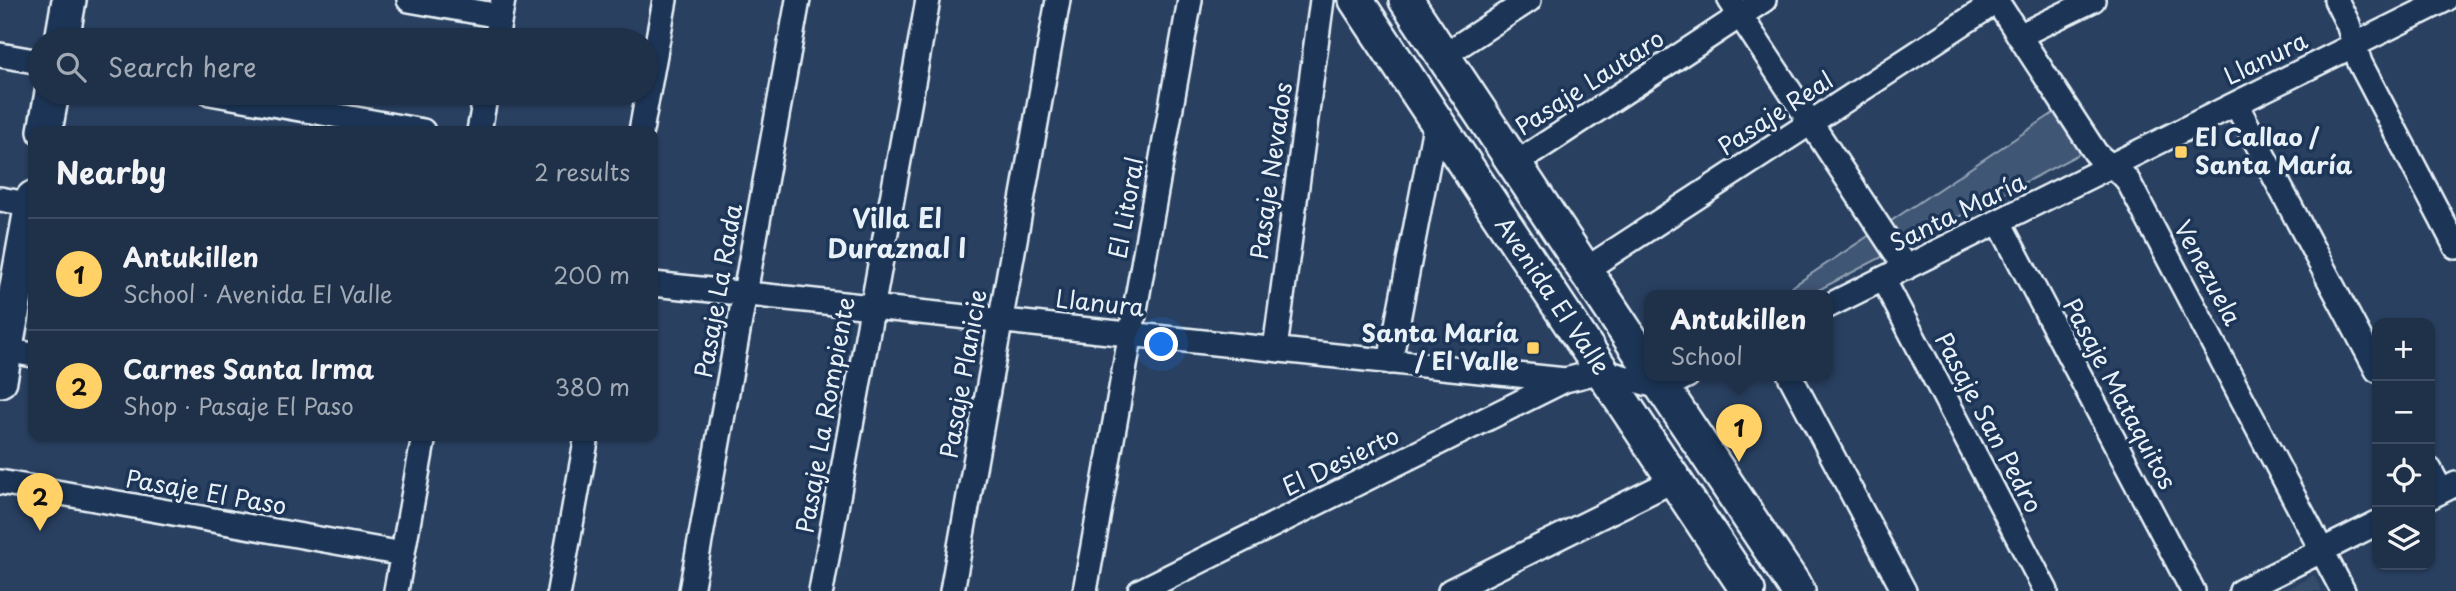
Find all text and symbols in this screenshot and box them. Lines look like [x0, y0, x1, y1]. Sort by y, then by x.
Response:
street label: Pasaje Lautaro [1507, 20, 1671, 143]
street label: Llanura [2217, 21, 2313, 93]
search box [28, 28, 658, 105]
text: Search here [108, 47, 257, 86]
icon: search [52, 48, 90, 86]
street label: Pasaje Real [1710, 61, 1840, 163]
street label: Pasaje Nevados [1240, 80, 1300, 262]
place label: El Callao / Santa María [2195, 118, 2353, 182]
marker: El Callao / Santa María [2173, 144, 2189, 160]
text: Nearby [56, 149, 166, 194]
text: 2 results [534, 154, 630, 189]
street label: El Litoral [1098, 154, 1152, 261]
street label: Santa María [1883, 163, 2031, 260]
district label: Villa El Duraznal I [828, 198, 966, 267]
street label: Pasaje La Rada [684, 201, 750, 380]
street label: Avenida El Valle [1487, 209, 1620, 381]
street label: Venezuela [2166, 213, 2252, 331]
text: Antukillen [123, 237, 259, 276]
text: 1 [74, 257, 85, 292]
text: 200 m [553, 257, 630, 292]
text: School · Avenida El Valle [123, 276, 392, 311]
street label: Llanura [1054, 279, 1147, 325]
street label: Pasaje Planicie [929, 286, 995, 461]
popup [1644, 290, 1833, 381]
street label: Pasaje Mataquitos [2055, 291, 2186, 495]
street label: Pasaje La Rompiente [786, 294, 863, 536]
text: Antukillen [1671, 299, 1806, 338]
place label: Santa María / El Valle [1362, 314, 1519, 378]
map controls [2372, 318, 2435, 570]
button: + [2372, 318, 2435, 381]
street label: Pasaje San Pedro [1927, 325, 2053, 519]
your location [1144, 327, 1178, 361]
text: School [1671, 338, 1743, 373]
marker: Santa María / El Valle [1525, 340, 1541, 356]
text: Carnes Santa Irma [123, 349, 374, 388]
text: 2 [71, 369, 87, 404]
text: 380 m [555, 369, 630, 404]
button: − [2372, 381, 2435, 444]
text: Shop · Pasaje El Paso [123, 388, 354, 423]
pin: 1 [1716, 404, 1762, 462]
street label: El Desierto [1276, 416, 1405, 504]
button: locate [2372, 444, 2435, 507]
street label: Pasaje El Paso [123, 459, 290, 523]
pin: 2 [17, 473, 63, 531]
button: layers [2372, 507, 2435, 570]

